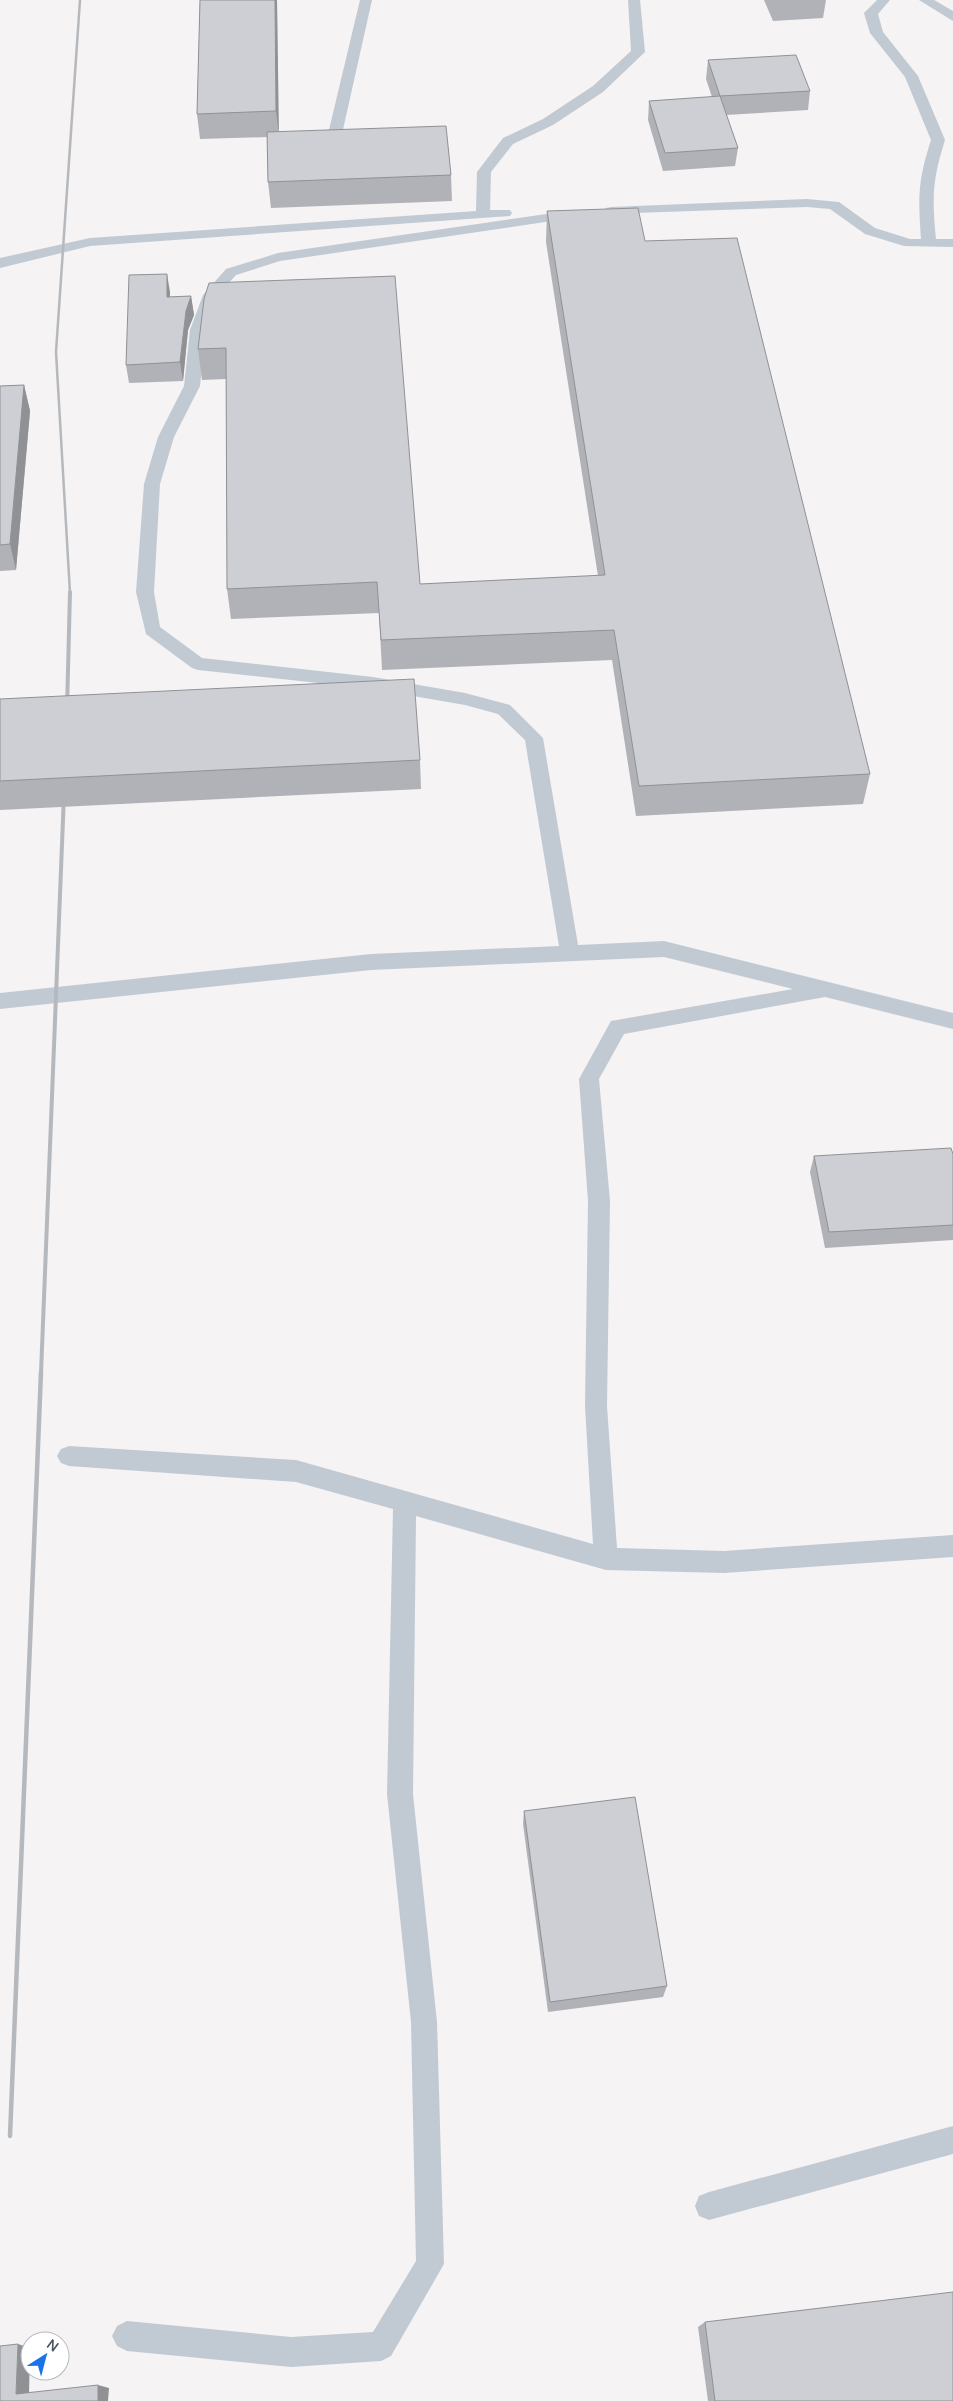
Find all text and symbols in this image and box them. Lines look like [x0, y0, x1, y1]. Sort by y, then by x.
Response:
north arrow [20, 2331, 70, 2381]
text: N [43, 2334, 63, 2356]

